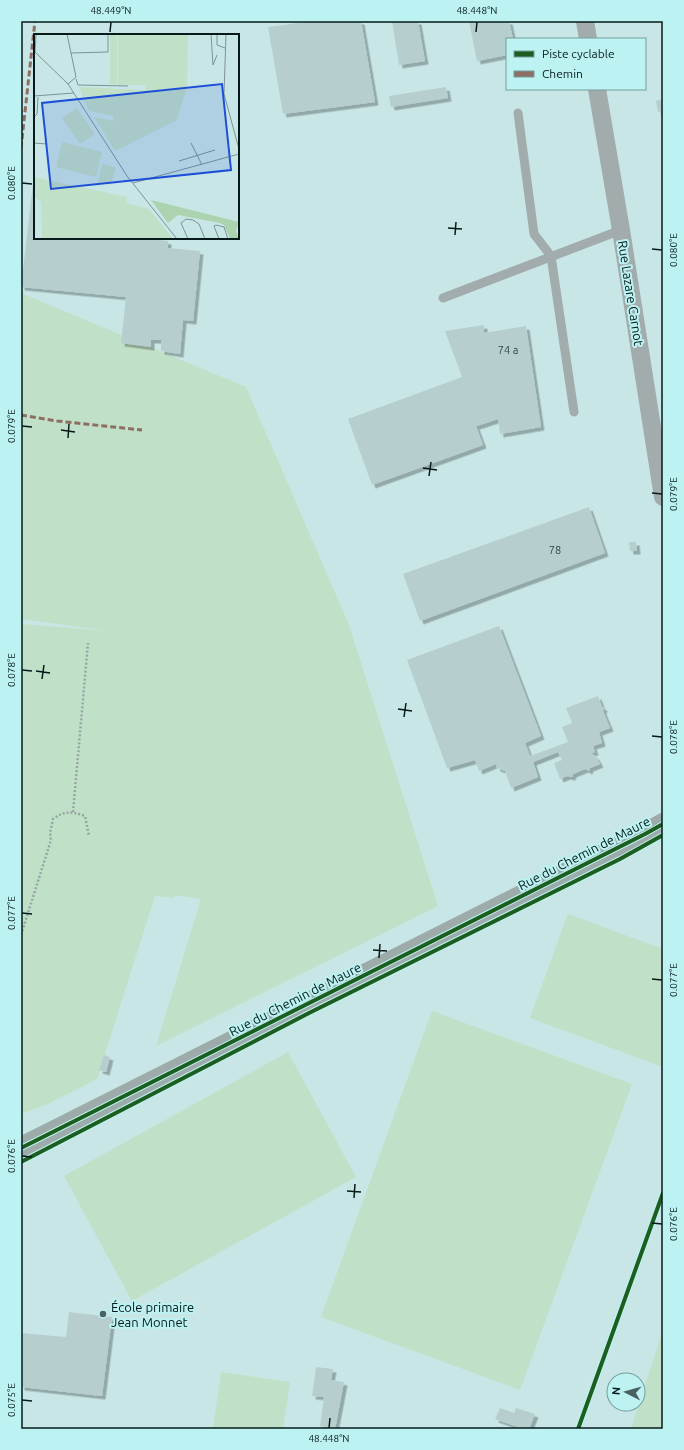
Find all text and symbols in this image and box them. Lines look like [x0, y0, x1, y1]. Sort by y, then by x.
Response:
text: 48.449°N [90, 5, 132, 16]
text: 48.448°N [456, 5, 498, 16]
inset map [34, 34, 239, 239]
legend [506, 38, 646, 90]
text: Piste cyclable [542, 47, 615, 60]
text: Chemin [542, 67, 583, 80]
text: 0.080°E [6, 166, 17, 200]
text: 0.080°E [668, 233, 679, 267]
street label: Rue Lazare Carnot [616, 239, 646, 347]
house number: 74 a [498, 344, 518, 356]
text: 0.079°E [6, 409, 17, 443]
text: 0.079°E [668, 477, 679, 511]
house number: 78 [549, 544, 561, 556]
text: 0.078°E [6, 653, 17, 687]
text: 0.078°E [668, 720, 679, 754]
street label: Rue du Chemin de Maure [516, 814, 652, 892]
text: 0.077°E [6, 896, 17, 930]
street label: Rue du Chemin de Maure [227, 960, 363, 1038]
text: 0.077°E [668, 963, 679, 997]
text: 0.076°E [6, 1139, 17, 1173]
text: 0.076°E [668, 1207, 679, 1241]
place label: École primaire Jean Monnet [111, 1299, 194, 1329]
marker: École primaire Jean Monnet [98, 1309, 108, 1319]
north arrow [606, 1372, 646, 1412]
text: 0.075°E [6, 1383, 17, 1417]
text: N [610, 1386, 622, 1396]
text: 48.448°N [308, 1433, 350, 1444]

